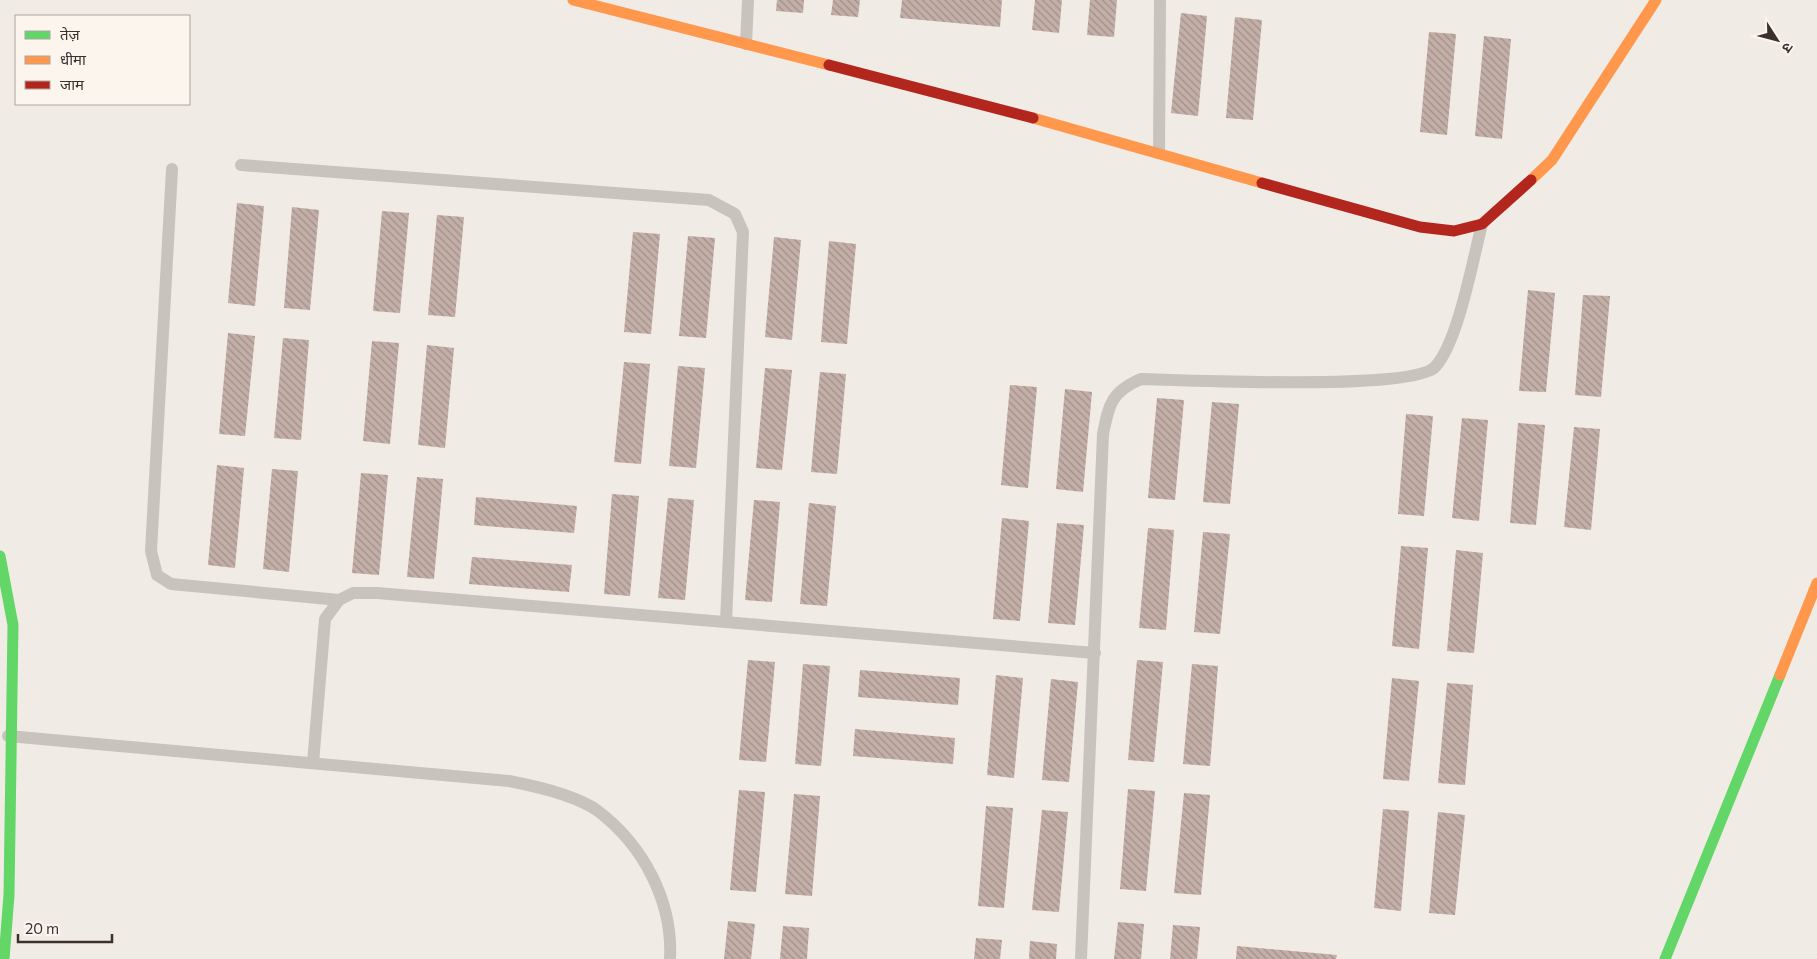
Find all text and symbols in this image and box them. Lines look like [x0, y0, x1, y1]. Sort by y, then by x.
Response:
legend [15, 15, 190, 105]
north arrow [1752, 15, 1802, 65]
text: तेज़ [60, 25, 81, 43]
text: उ [1778, 40, 1797, 57]
text: धीमा [60, 50, 87, 68]
text: जाम [60, 75, 85, 93]
scale bar [18, 912, 111, 944]
text: 20 m [25, 919, 59, 937]

